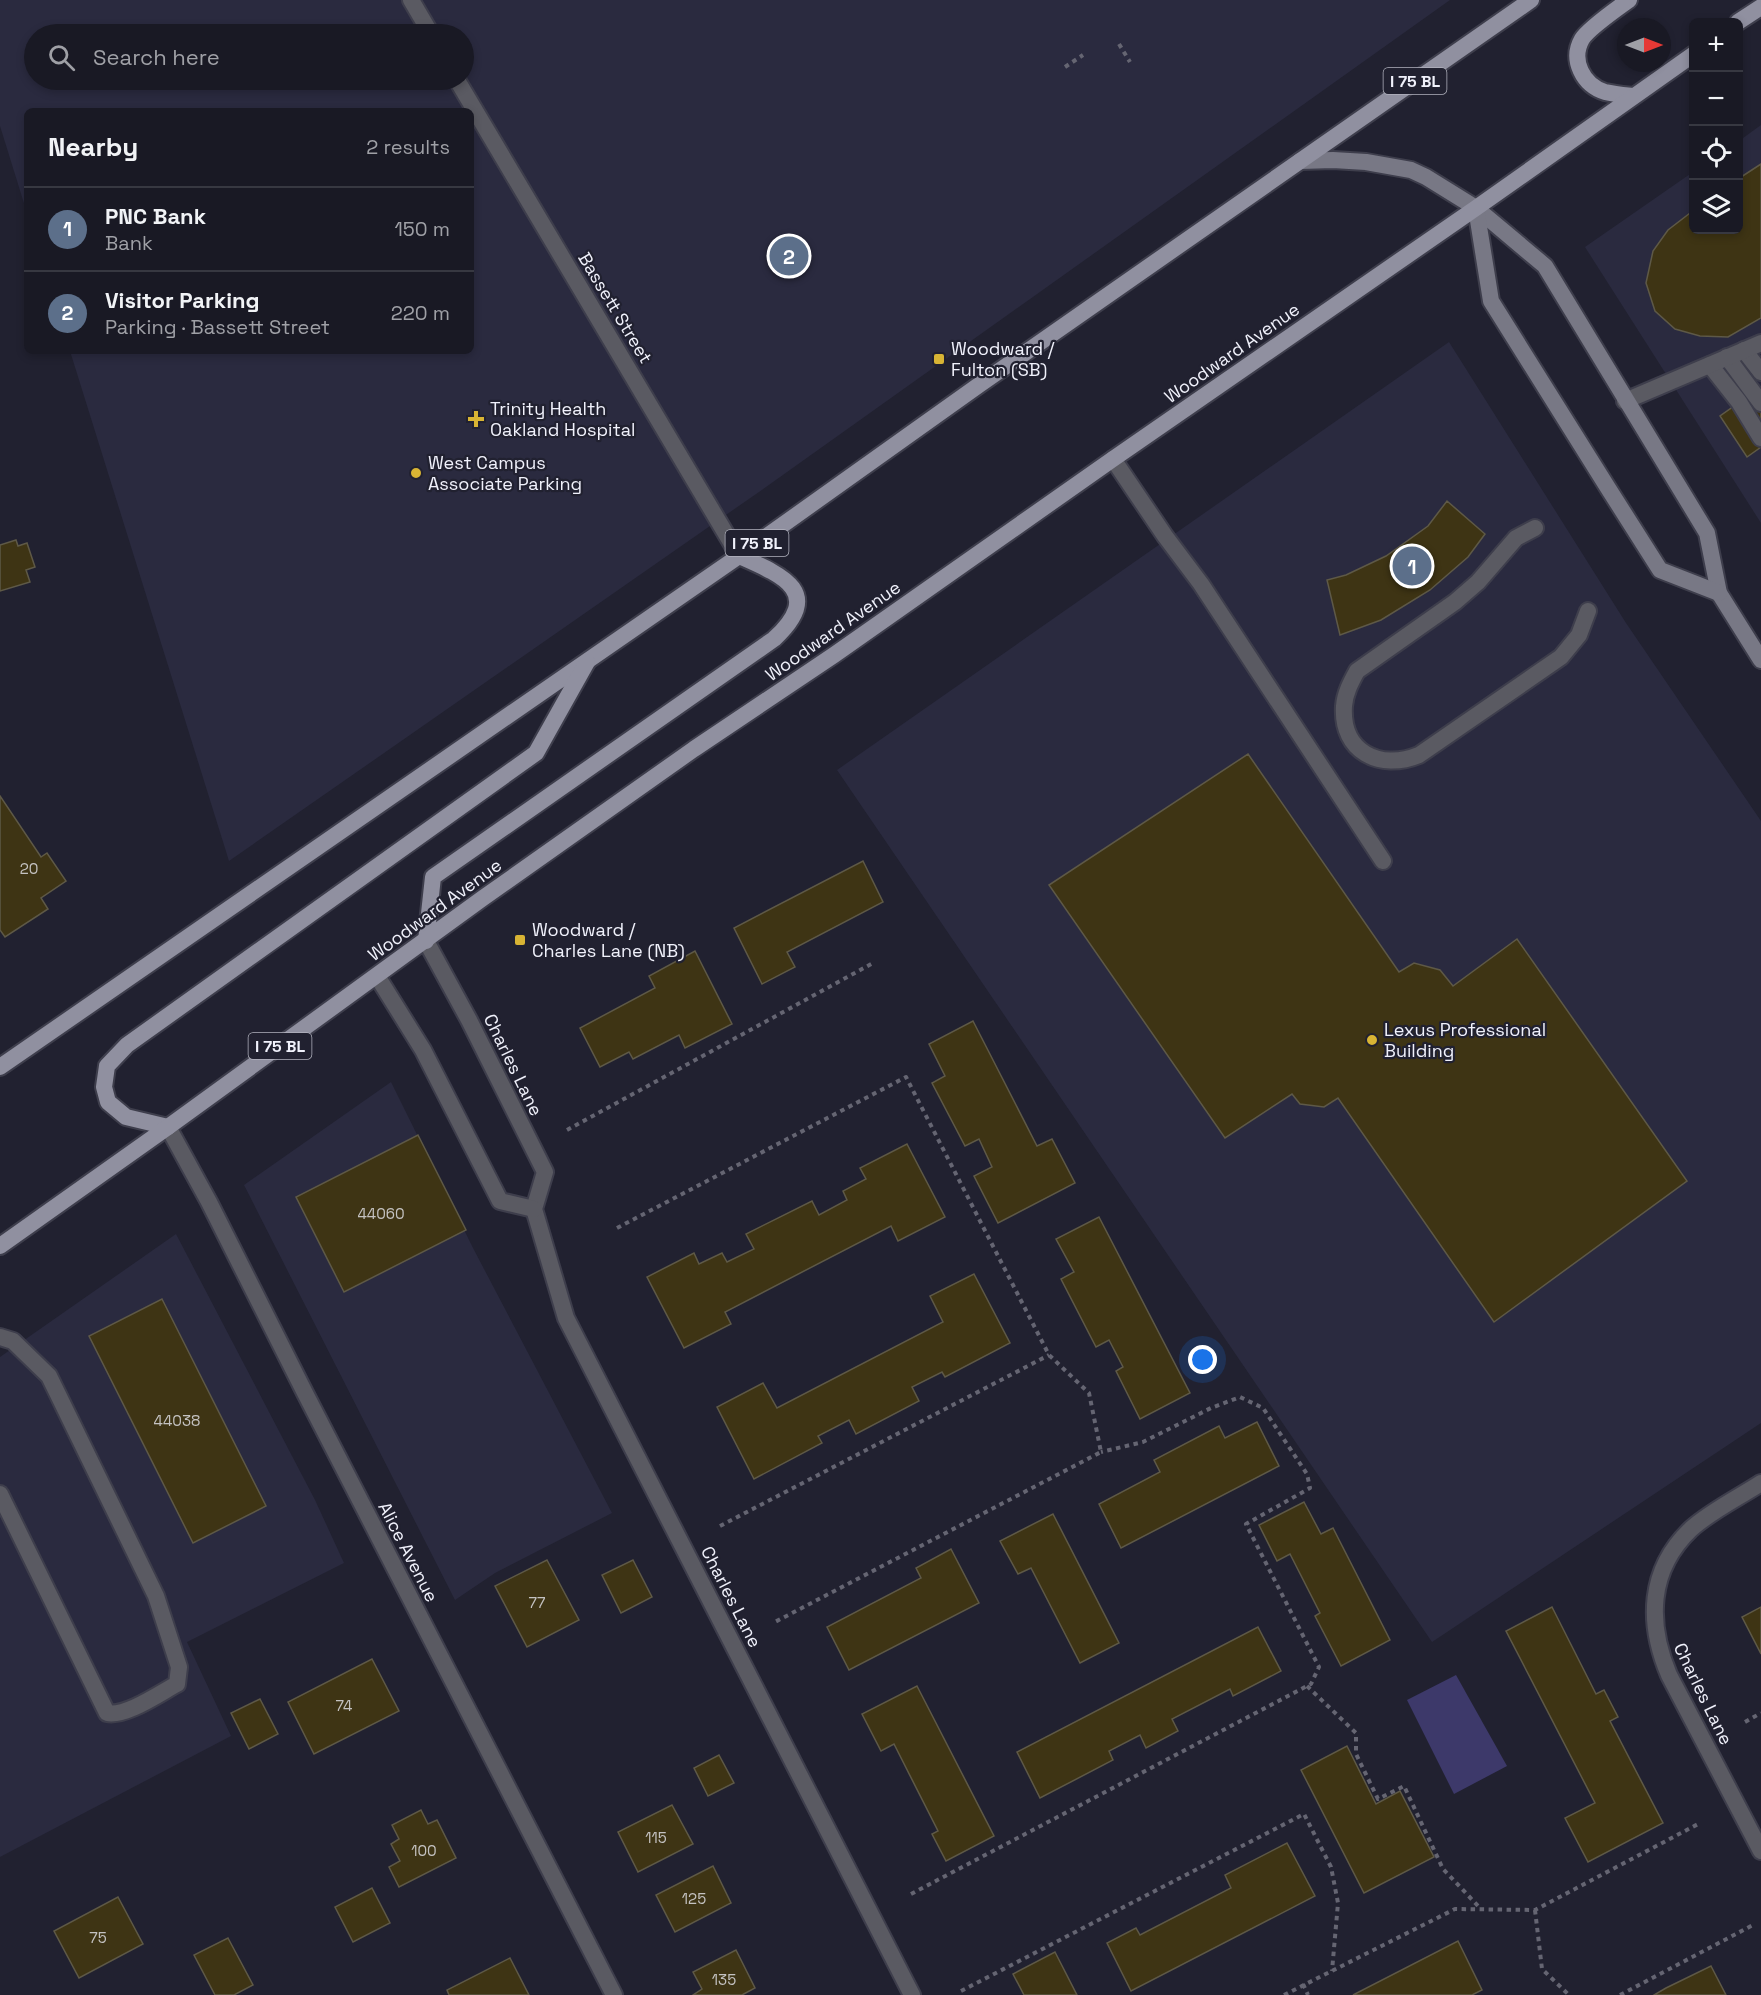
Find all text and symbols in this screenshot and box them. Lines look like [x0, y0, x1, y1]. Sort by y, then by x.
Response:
north arrow [1617, 18, 1671, 72]
map controls [1689, 18, 1743, 234]
button: + [1689, 18, 1743, 72]
search box [24, 24, 474, 90]
icon: search [45, 41, 78, 74]
text: Search here [93, 43, 220, 71]
road number: I 75 BL [1384, 68, 1446, 94]
button: − [1689, 72, 1743, 126]
button: locate [1689, 126, 1743, 180]
text: Nearby [48, 130, 138, 164]
text: 2 results [366, 134, 450, 160]
button: layers [1689, 180, 1743, 234]
text: PNC Bank [105, 202, 206, 230]
text: 1 [63, 216, 72, 242]
text: 150 m [395, 216, 450, 242]
text: Bank [105, 230, 153, 256]
pin: 2 [770, 234, 808, 278]
street label: Bassett Street [573, 248, 658, 367]
text: Visitor Parking [105, 286, 260, 314]
street label: Woodward Avenue [1160, 297, 1304, 408]
text: 2 [62, 300, 73, 326]
text: 220 m [391, 300, 450, 326]
text: Parking · Bassett Street [105, 314, 330, 340]
place label: Woodward / Fulton (SB) [951, 337, 1055, 381]
marker: Woodward / Fulton (SB) [932, 352, 946, 366]
place label: Trinity Health Oakland Hospital [490, 397, 636, 441]
marker: Trinity Health Oakland Hospital [467, 410, 485, 428]
place label: West Campus Associate Parking [428, 451, 582, 495]
marker: West Campus Associate Parking [409, 466, 423, 480]
road number: I 75 BL [726, 530, 789, 556]
pin: 1 [1392, 544, 1432, 588]
street label: Woodward Avenue [761, 575, 905, 686]
street label: Woodward Avenue [363, 853, 506, 966]
house number: 20 [20, 859, 38, 878]
place label: Woodward / Charles Lane (NB) [532, 918, 685, 962]
marker: Woodward / Charles Lane (NB) [513, 933, 527, 947]
street label: Charles Lane [479, 1010, 548, 1120]
place label: Lexus Professional Building [1384, 1018, 1546, 1062]
road number: I 75 BL [248, 1033, 312, 1059]
marker: Lexus Professional Building [1365, 1033, 1379, 1047]
house number: 44060 [357, 1204, 405, 1223]
your location [1188, 1345, 1217, 1374]
house number: 44038 [154, 1411, 200, 1430]
street label: Alice Avenue [373, 1498, 444, 1606]
street label: Charles Lane [696, 1542, 767, 1651]
house number: 77 [529, 1593, 545, 1612]
street label: Charles Lane [1669, 1639, 1738, 1749]
house number: 74 [336, 1696, 352, 1715]
house number: 115 [645, 1828, 667, 1847]
house number: 100 [411, 1841, 437, 1860]
house number: 125 [682, 1889, 706, 1908]
house number: 75 [89, 1928, 107, 1947]
house number: 135 [712, 1970, 736, 1989]

